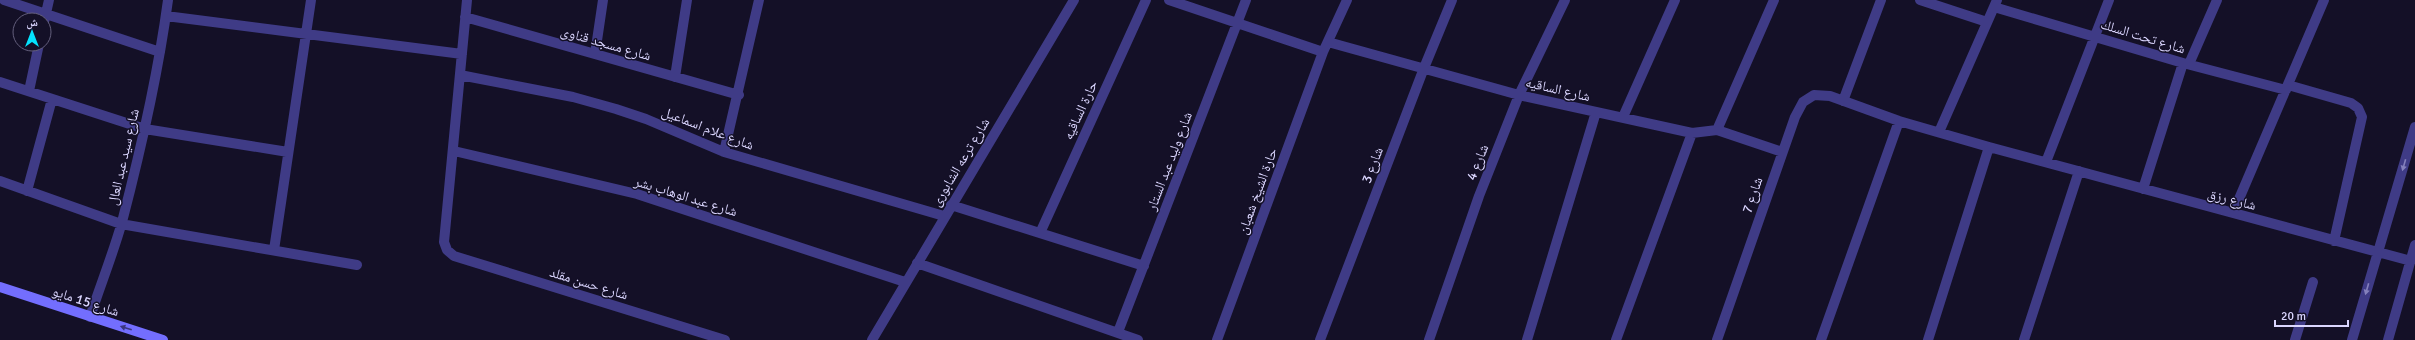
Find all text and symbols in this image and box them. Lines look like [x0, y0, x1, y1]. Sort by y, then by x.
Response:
north arrow [12, 12, 52, 52]
text: ش [26, 16, 38, 30]
street label: شارع تحت السلك [2098, 16, 2187, 58]
street label: شارع مسجد قناوى [558, 22, 653, 65]
street label: شارع الساقيه [1524, 74, 1592, 106]
street label: حارة الساقيه [1059, 78, 1102, 142]
street label: شارع علام اسماعيل [659, 103, 756, 155]
street label: شارع سيد عبد العال [104, 107, 144, 207]
street label: شارع وليد عبد الستار [1142, 109, 1197, 214]
street label: شارع ترعه الشابورى [927, 115, 994, 210]
street label: شارع 4 [1463, 142, 1493, 183]
street label: شارع 3 [1358, 145, 1388, 186]
street label: حارة الشيخ شعبان [1234, 146, 1282, 237]
one-way arrow [2401, 159, 2407, 171]
street label: شارع عبد الوهاب بشر [631, 172, 739, 221]
street label: شارع 7 [1738, 175, 1768, 216]
street label: شارع رزق [2205, 185, 2258, 215]
street label: شارع حسن مقلد [547, 264, 630, 304]
street label: شارع 15 مايو [50, 283, 121, 321]
one-way arrow [2364, 284, 2370, 296]
scale bar [2275, 302, 2348, 328]
text: 20 m [2281, 309, 2306, 324]
one-way arrow [119, 325, 131, 331]

